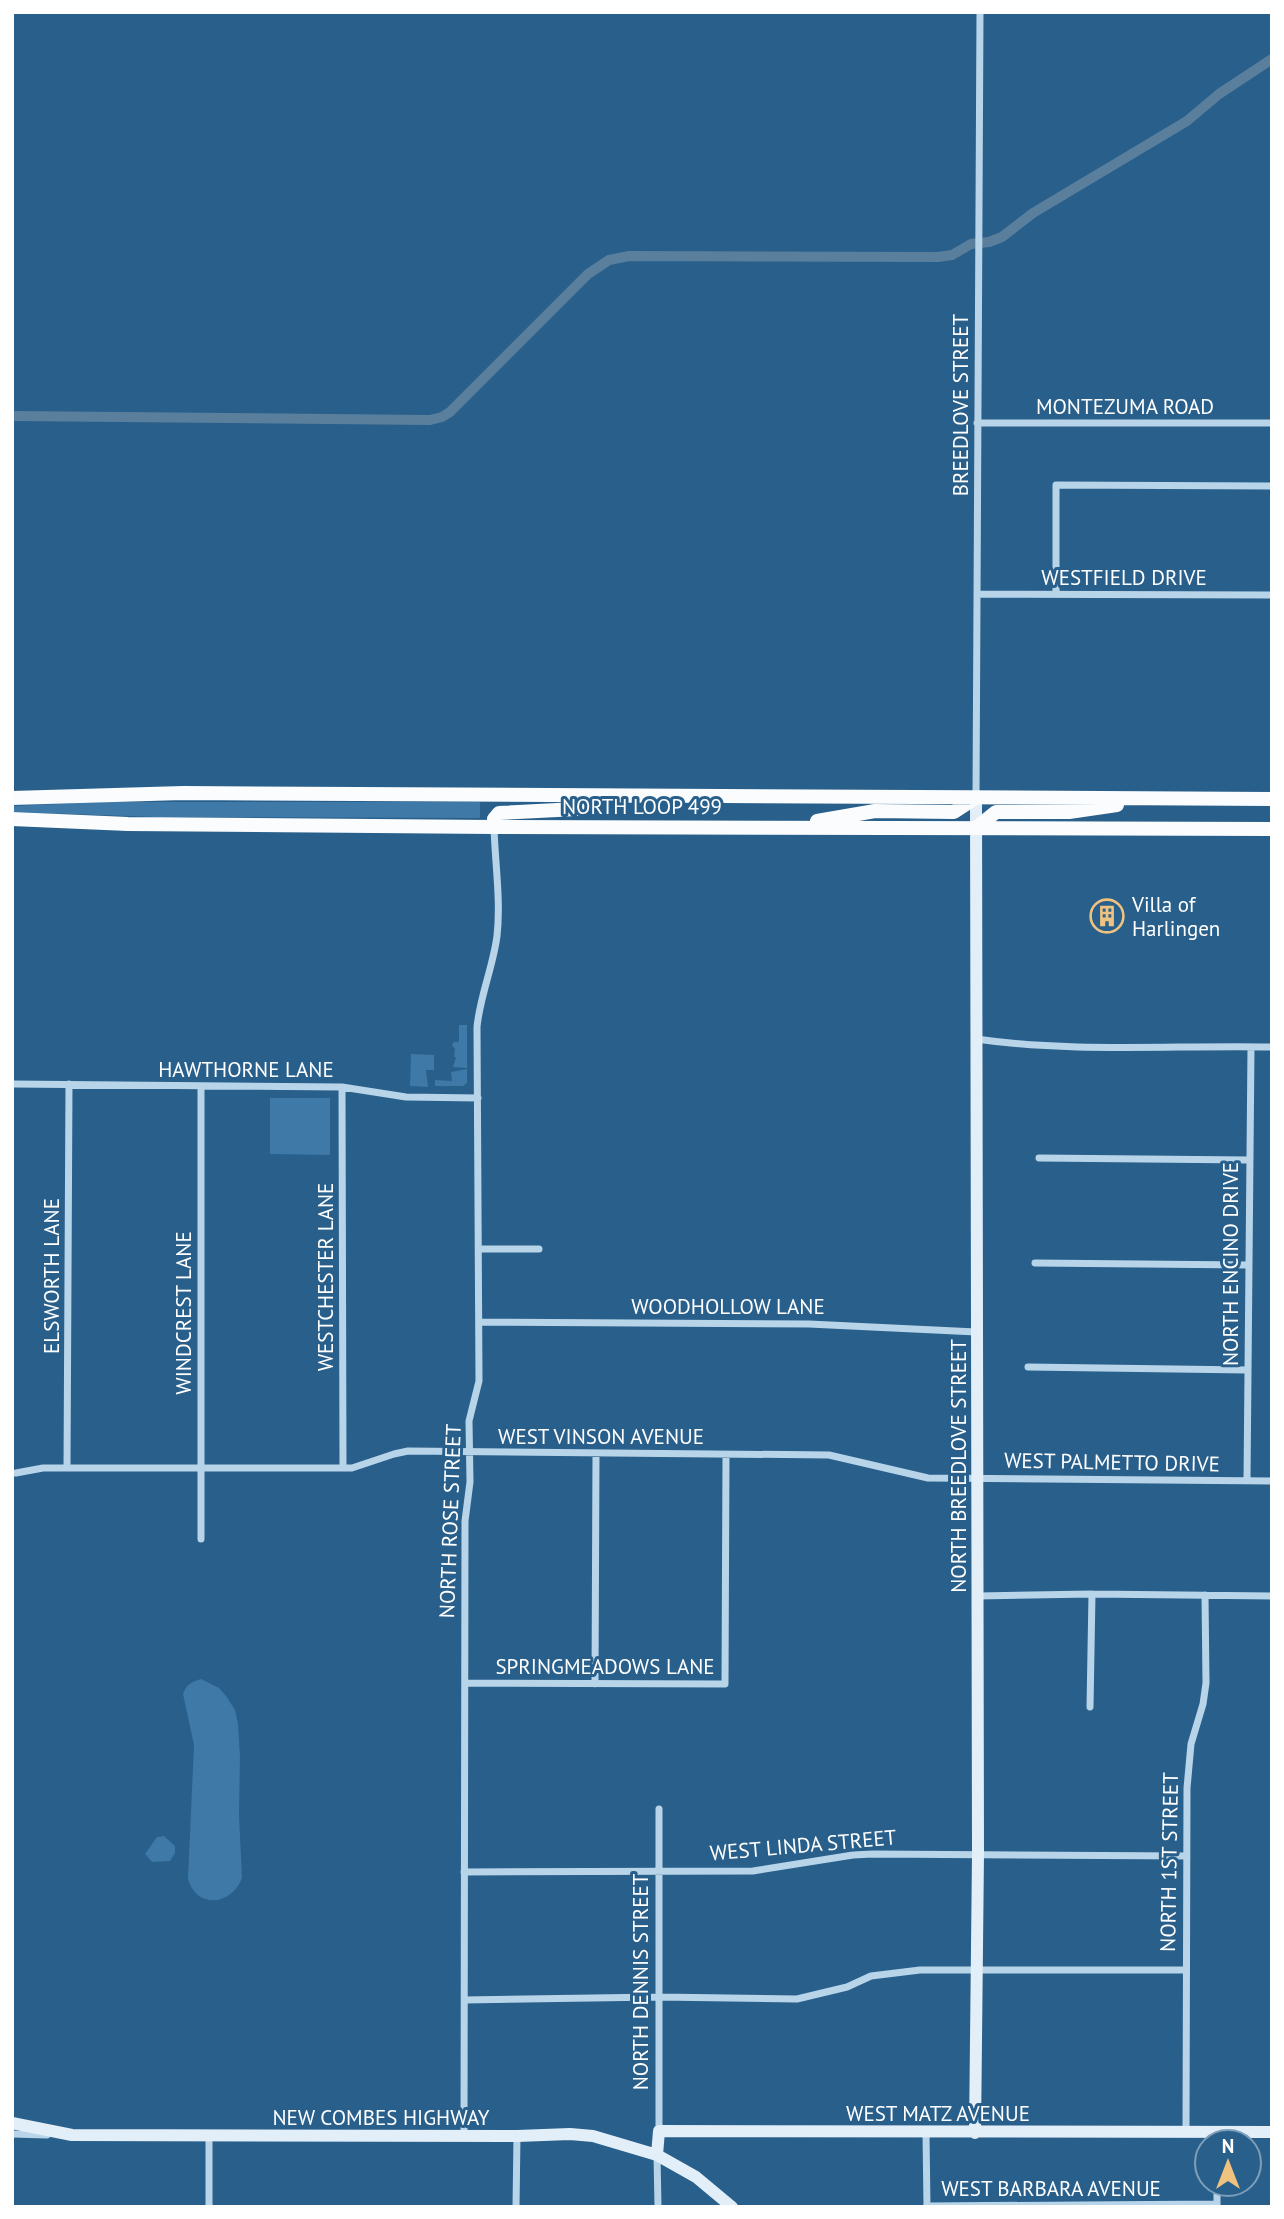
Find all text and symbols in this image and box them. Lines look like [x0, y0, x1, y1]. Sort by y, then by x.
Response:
street label: BREEDLOVE STREET [947, 313, 974, 496]
street label: MONTEZUMA ROAD [1036, 393, 1214, 420]
street label: WESTFIELD DRIVE [1041, 564, 1207, 591]
street label: NORTH LOOP 499 [562, 793, 722, 820]
place label: Villa of Harlingen [1131, 891, 1220, 942]
building icon: Villa of Harlingen [1088, 897, 1126, 935]
street label: HAWTHORNE LANE [158, 1056, 334, 1083]
street label: NORTH ENCINO DRIVE [1217, 1162, 1244, 1366]
street label: WESTCHESTER LANE [312, 1183, 339, 1371]
street label: ELSWORTH LANE [38, 1198, 65, 1354]
street label: WINDCREST LANE [170, 1231, 197, 1395]
street label: WOODHOLLOW LANE [631, 1293, 825, 1320]
street label: NORTH BREEDLOVE STREET [945, 1339, 972, 1593]
street label: NORTH ROSE STREET [433, 1423, 467, 1619]
street label: WEST VINSON AVENUE [498, 1423, 704, 1450]
street label: WEST PALMETTO DRIVE [1004, 1447, 1220, 1477]
street label: SPRINGMEADOWS LANE [495, 1653, 715, 1680]
street label: NORTH 1ST STREET [1154, 1772, 1184, 1952]
street label: WEST LINDA STREET [709, 1823, 898, 1867]
street label: NORTH DENNIS STREET [627, 1873, 654, 2090]
street label: WEST MATZ AVENUE [846, 2100, 1030, 2127]
street label: NEW COMBES HIGHWAY [272, 2104, 490, 2131]
north arrow [1193, 2128, 1263, 2198]
text: N [1222, 2134, 1234, 2158]
street label: WEST BARBARA AVENUE [941, 2175, 1161, 2202]

